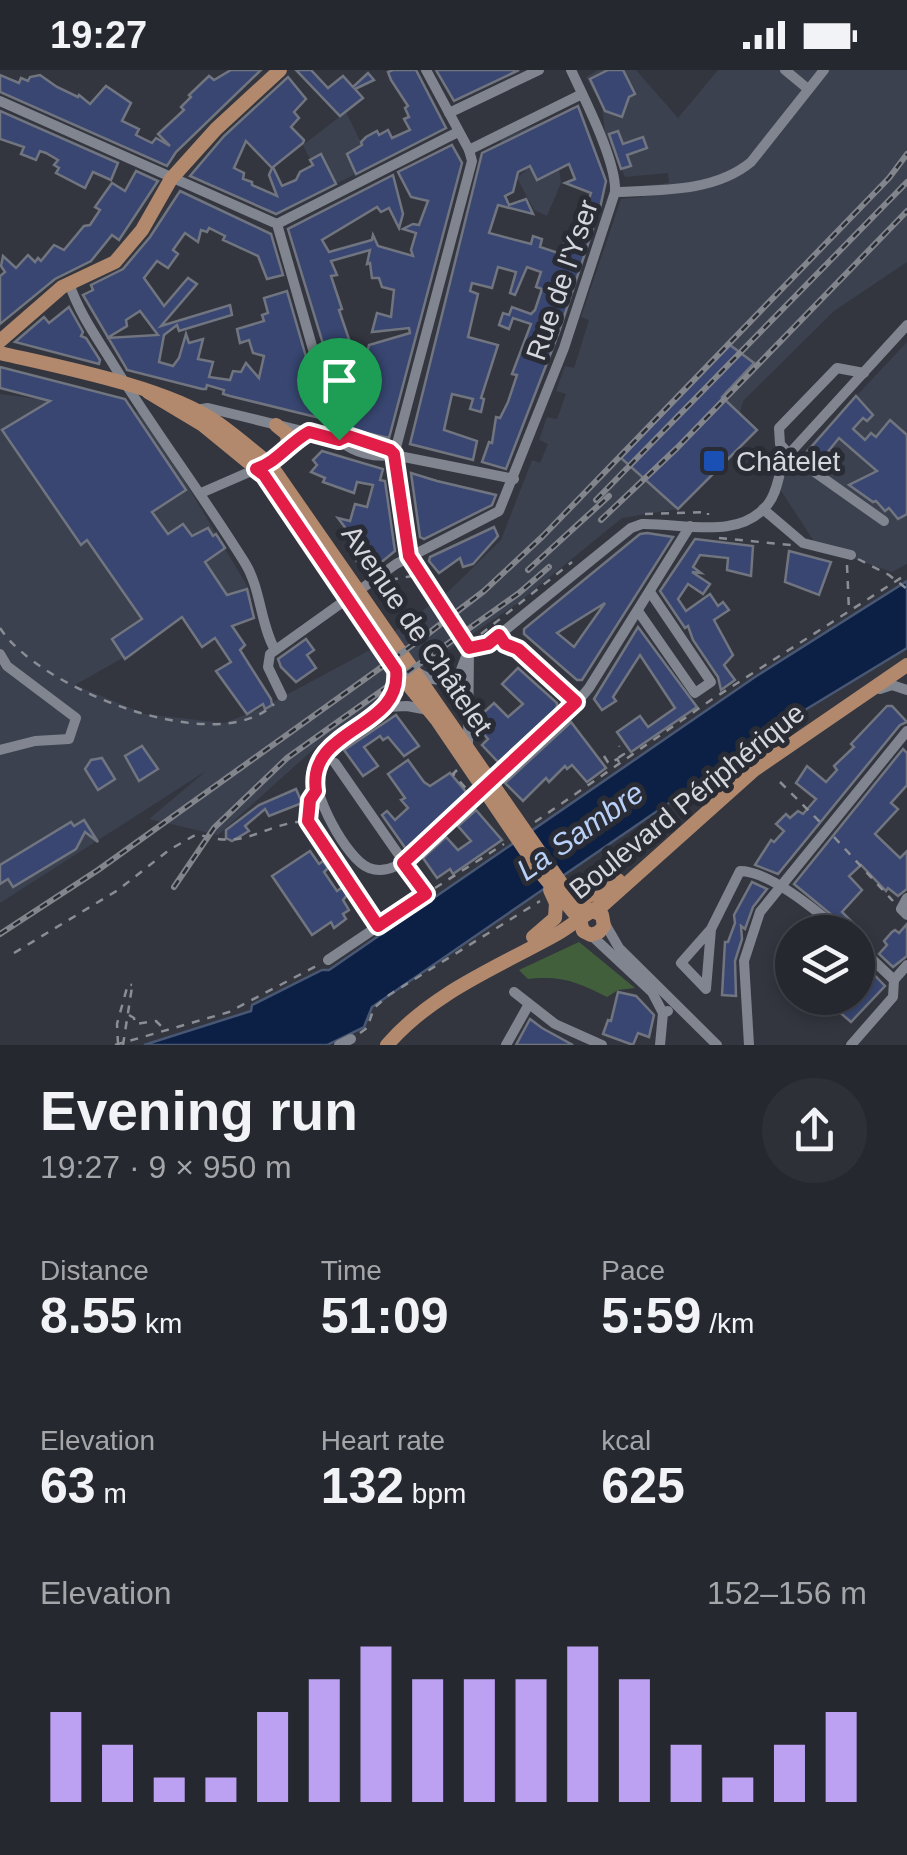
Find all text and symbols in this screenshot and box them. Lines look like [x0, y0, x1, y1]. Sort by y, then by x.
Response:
text: 19:27 [50, 14, 147, 56]
street label: Rue de l'Yser [520, 196, 604, 364]
pin [297, 338, 382, 441]
icon: arrive [312, 353, 367, 408]
place label: Châtelet [736, 446, 841, 477]
marker: Châtelet [701, 448, 727, 474]
street label: Avenue de Châtelet [336, 520, 499, 741]
street label: Boulevard Périphérique [564, 697, 810, 905]
water label: La Sambre [510, 775, 650, 887]
map controls [775, 915, 875, 1015]
button: layers [775, 915, 875, 1015]
button: share [762, 1078, 867, 1183]
text: Evening run [40, 1080, 358, 1142]
text: 19:27 · 9 × 950 m [40, 1149, 292, 1185]
text: Distance [40, 1255, 149, 1286]
text: Time [321, 1255, 382, 1286]
text: Pace [601, 1255, 665, 1286]
text: 8.55 [40, 1288, 137, 1344]
text: 51:09 [321, 1288, 449, 1344]
text: 5:59 [601, 1288, 701, 1344]
text: km [137, 1308, 182, 1339]
text: /km [701, 1308, 754, 1339]
text: Elevation [40, 1425, 155, 1456]
text: Heart rate [321, 1425, 445, 1456]
text: kcal [601, 1425, 651, 1456]
text: 63 [40, 1458, 96, 1514]
text: 132 [321, 1458, 404, 1514]
text: 625 [601, 1458, 685, 1514]
text: m [96, 1478, 127, 1509]
text: bpm [404, 1478, 466, 1509]
text: Elevation [40, 1575, 172, 1611]
text: 152–156 m [707, 1575, 867, 1611]

